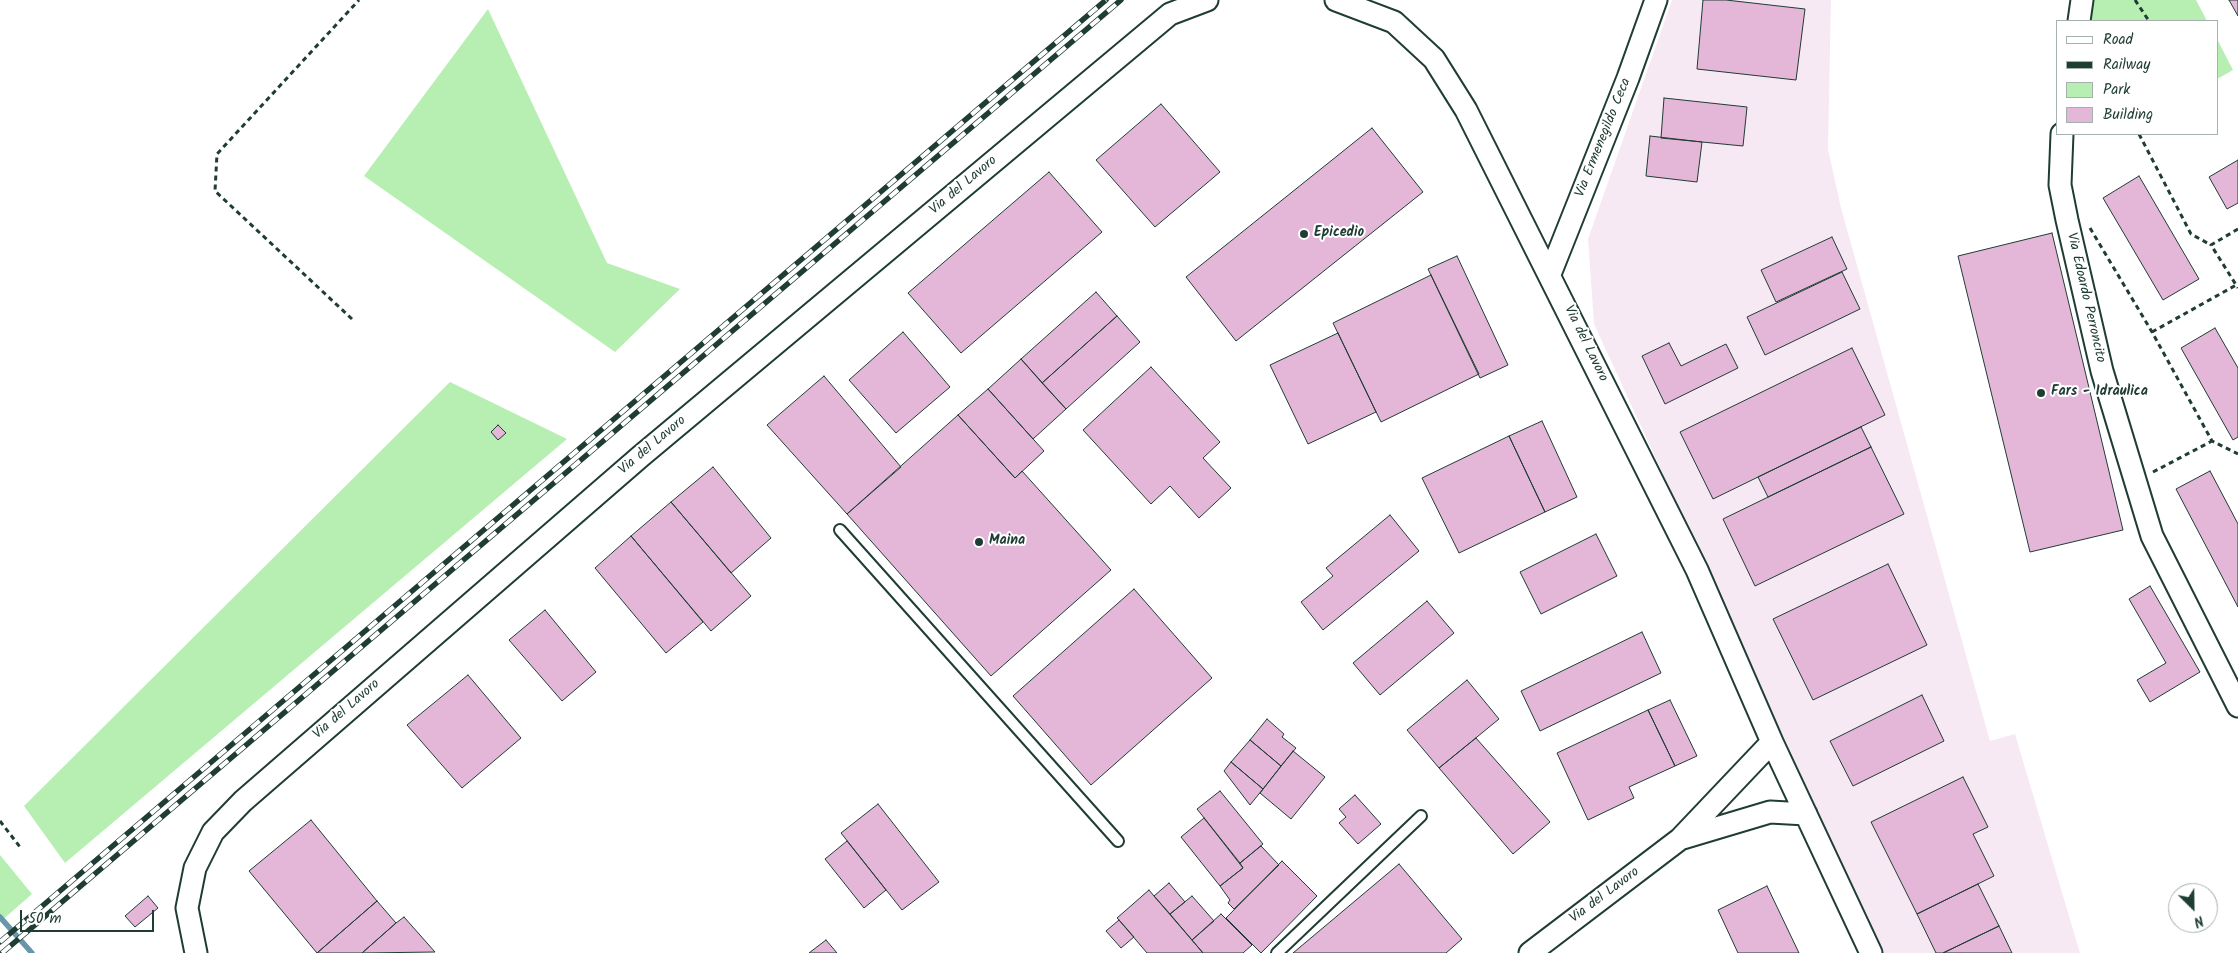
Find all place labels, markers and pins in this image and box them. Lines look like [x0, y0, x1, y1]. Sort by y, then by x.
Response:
place label: Epicedio [1314, 226, 1364, 242]
marker: Epicedio [1298, 228, 1310, 240]
place label: Fars - Idraulica [2051, 385, 2148, 401]
marker: Fars - Idraulica [2035, 387, 2047, 399]
place label: Maina [989, 534, 1025, 550]
marker: Maina [973, 536, 985, 548]

